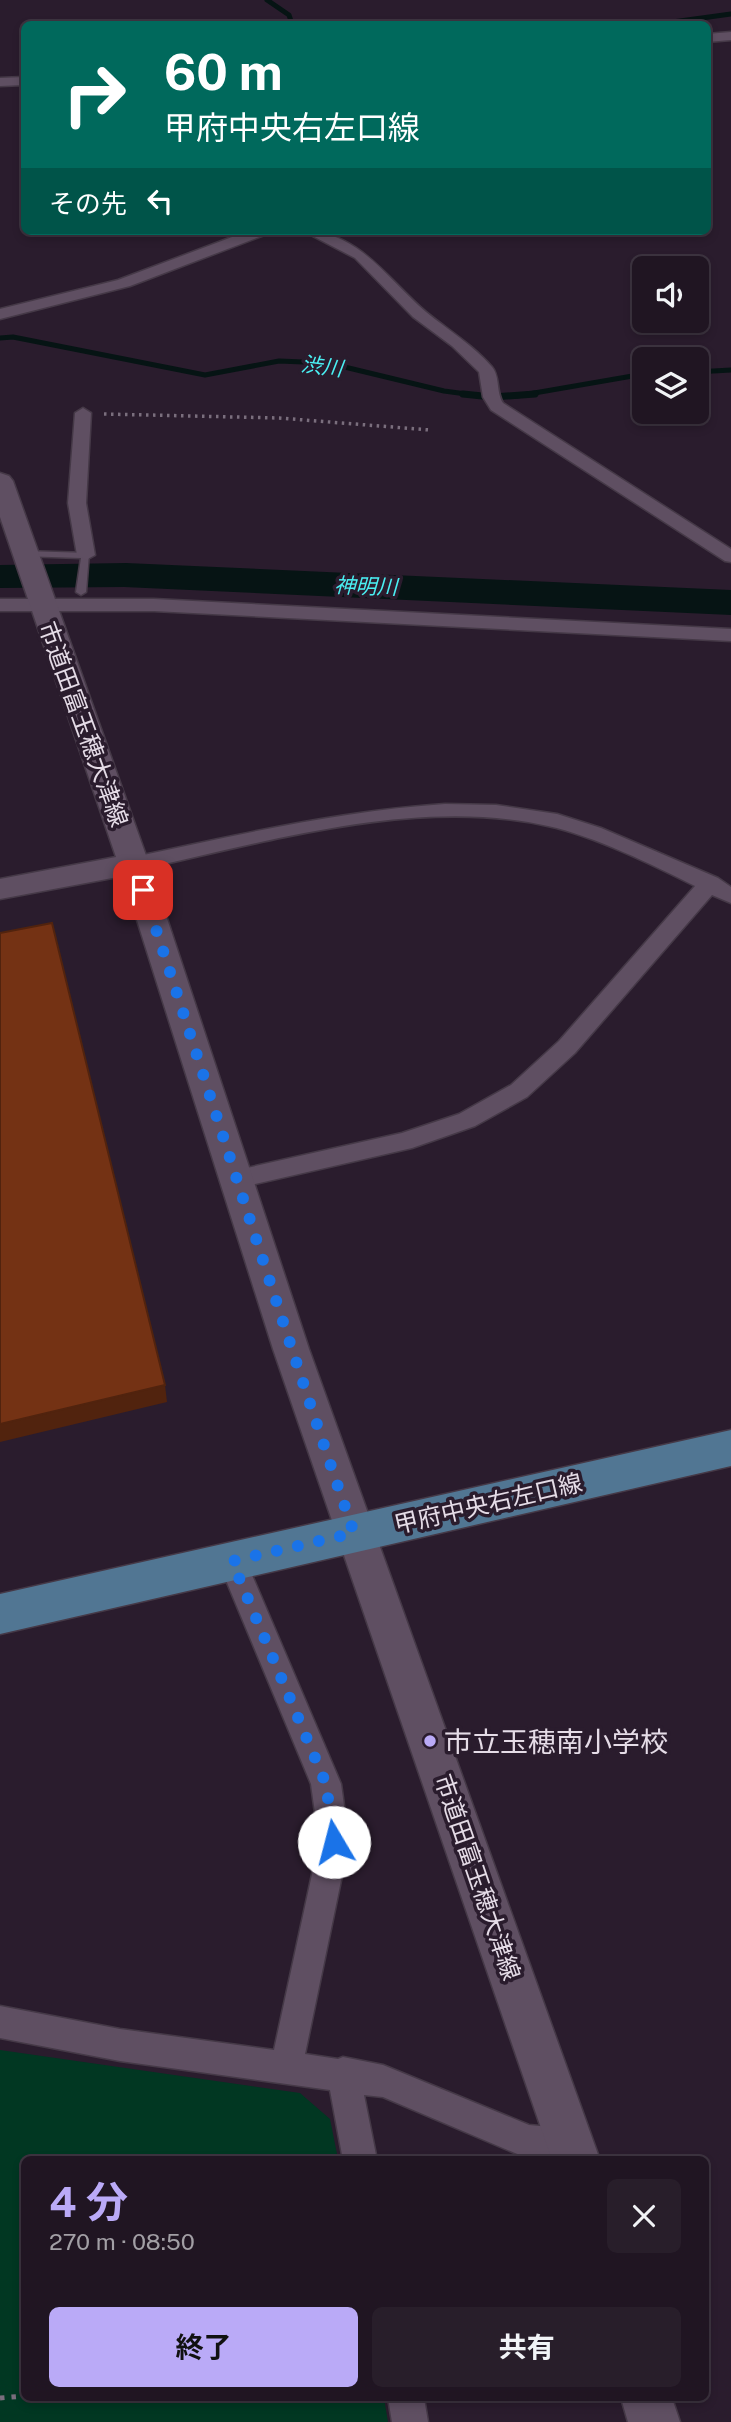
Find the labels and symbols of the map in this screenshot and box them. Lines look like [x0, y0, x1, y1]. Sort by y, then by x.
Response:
water label: 渋川 [300, 351, 346, 381]
water label: 神明川 [334, 572, 400, 600]
street label: 市道田富玉穂大津線 [34, 618, 134, 830]
pin [113, 860, 173, 920]
street label: 甲府中央右左口線 [391, 1468, 585, 1538]
place label: 市立玉穂南小学校 [444, 1725, 668, 1758]
marker: 市立玉穂南小学校 [422, 1733, 438, 1749]
street label: 市道田富玉穂大津線 [430, 1770, 526, 1984]
position arrow [297, 1805, 371, 1879]

